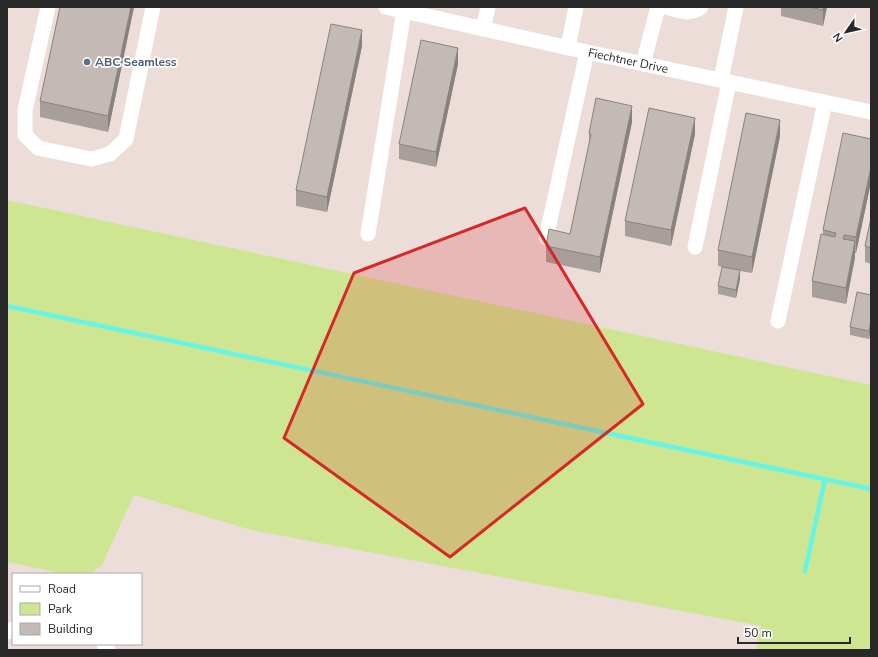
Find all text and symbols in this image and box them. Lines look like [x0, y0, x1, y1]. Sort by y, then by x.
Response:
north arrow [826, 12, 866, 52]
text: N [830, 30, 847, 45]
street label: Fiechtner Drive [587, 44, 670, 77]
place label: ABC Seamless [95, 54, 177, 70]
marker: ABC Seamless [82, 57, 92, 67]
legend [12, 573, 142, 645]
text: Road [48, 581, 76, 597]
text: Park [48, 601, 73, 617]
scale bar [738, 619, 850, 645]
text: Building [48, 621, 93, 637]
text: 50 m [744, 625, 772, 641]

